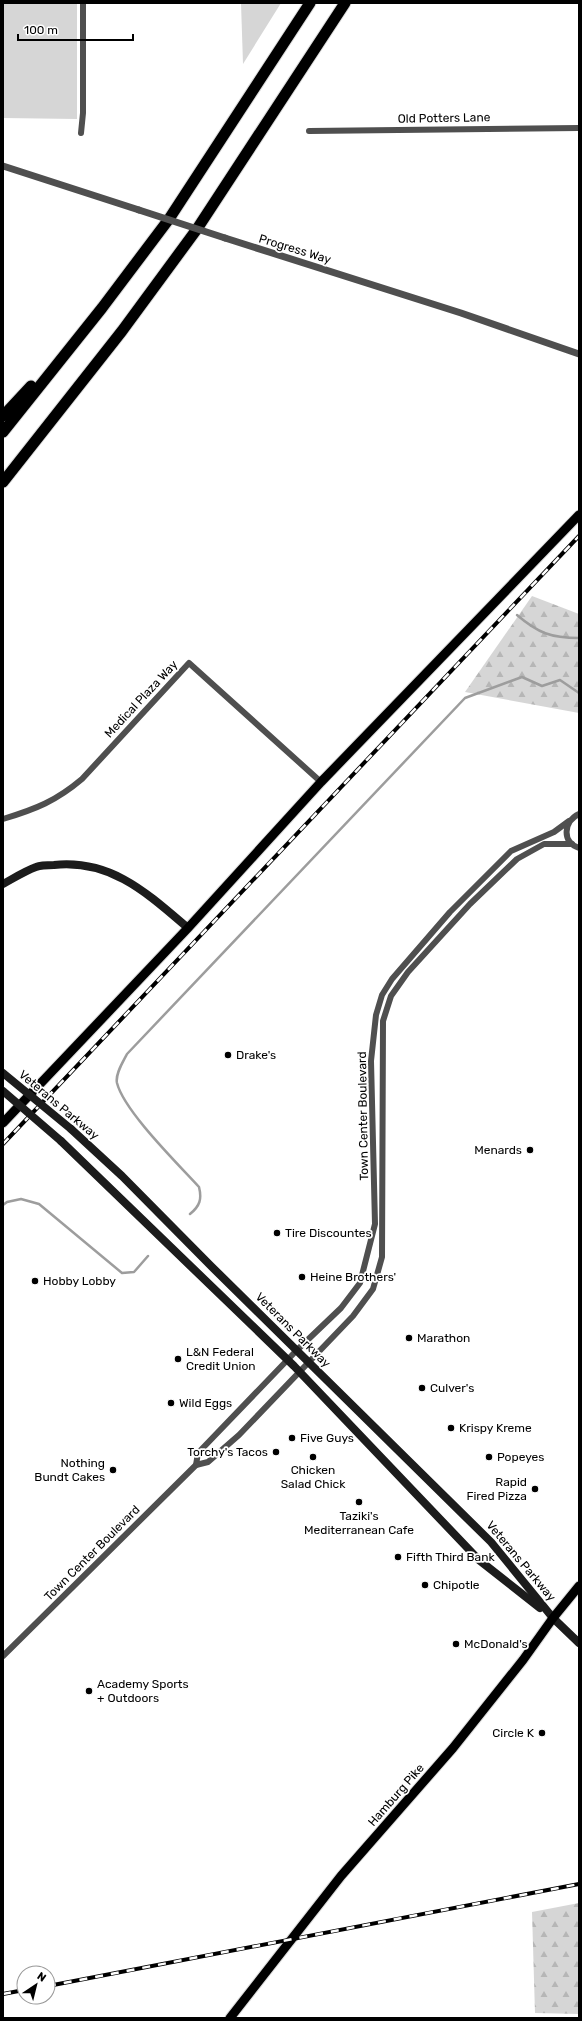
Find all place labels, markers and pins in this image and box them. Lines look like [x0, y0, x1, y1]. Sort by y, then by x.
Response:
place label: Drake's [236, 1048, 276, 1062]
marker: Drake's [223, 1050, 233, 1060]
place label: Menards [474, 1143, 522, 1157]
marker: Menards [525, 1145, 535, 1155]
place label: Tire Discountes [285, 1226, 372, 1240]
marker: Tire Discountes [272, 1228, 282, 1238]
place label: Heine Brothers' [310, 1270, 396, 1284]
marker: Heine Brothers' [297, 1272, 307, 1282]
place label: Hobby Lobby [43, 1274, 116, 1288]
marker: Hobby Lobby [30, 1276, 40, 1286]
place label: Marathon [417, 1331, 470, 1345]
marker: Marathon [404, 1333, 414, 1343]
place label: L&N Federal Credit Union [186, 1345, 256, 1373]
marker: L&N Federal Credit Union [173, 1354, 183, 1364]
place label: Culver's [430, 1381, 474, 1395]
marker: Culver's [417, 1383, 427, 1393]
place label: Wild Eggs [179, 1396, 232, 1410]
marker: Wild Eggs [166, 1398, 176, 1408]
place label: Krispy Kreme [459, 1421, 532, 1435]
marker: Krispy Kreme [446, 1423, 456, 1433]
place label: Five Guys [300, 1431, 354, 1445]
marker: Five Guys [287, 1433, 297, 1443]
place label: Torchy's Tacos [187, 1445, 268, 1459]
marker: Torchy's Tacos [271, 1447, 281, 1457]
place label: Popeyes [497, 1450, 544, 1464]
marker: Chicken Salad Chick [308, 1452, 318, 1462]
marker: Popeyes [484, 1452, 494, 1462]
place label: Nothing Bundt Cakes [34, 1456, 105, 1484]
place label: Chicken Salad Chick [281, 1463, 346, 1491]
marker: Nothing Bundt Cakes [108, 1465, 118, 1475]
place label: Rapid Fired Pizza [466, 1475, 527, 1503]
marker: Rapid Fired Pizza [530, 1484, 540, 1494]
marker: Taziki's Mediterranean Cafe [354, 1497, 364, 1507]
place label: Taziki's Mediterranean Cafe [304, 1509, 414, 1537]
place label: Fifth Third Bank [406, 1550, 496, 1564]
marker: Fifth Third Bank [393, 1552, 403, 1562]
place label: Chipotle [433, 1578, 480, 1592]
marker: Chipotle [420, 1580, 430, 1590]
place label: McDonald's [464, 1637, 528, 1651]
marker: McDonald's [451, 1639, 461, 1649]
place label: Academy Sports + Outdoors [97, 1677, 189, 1705]
marker: Academy Sports + Outdoors [84, 1686, 94, 1696]
place label: Circle K [492, 1726, 535, 1740]
marker: Circle K [537, 1728, 547, 1738]

